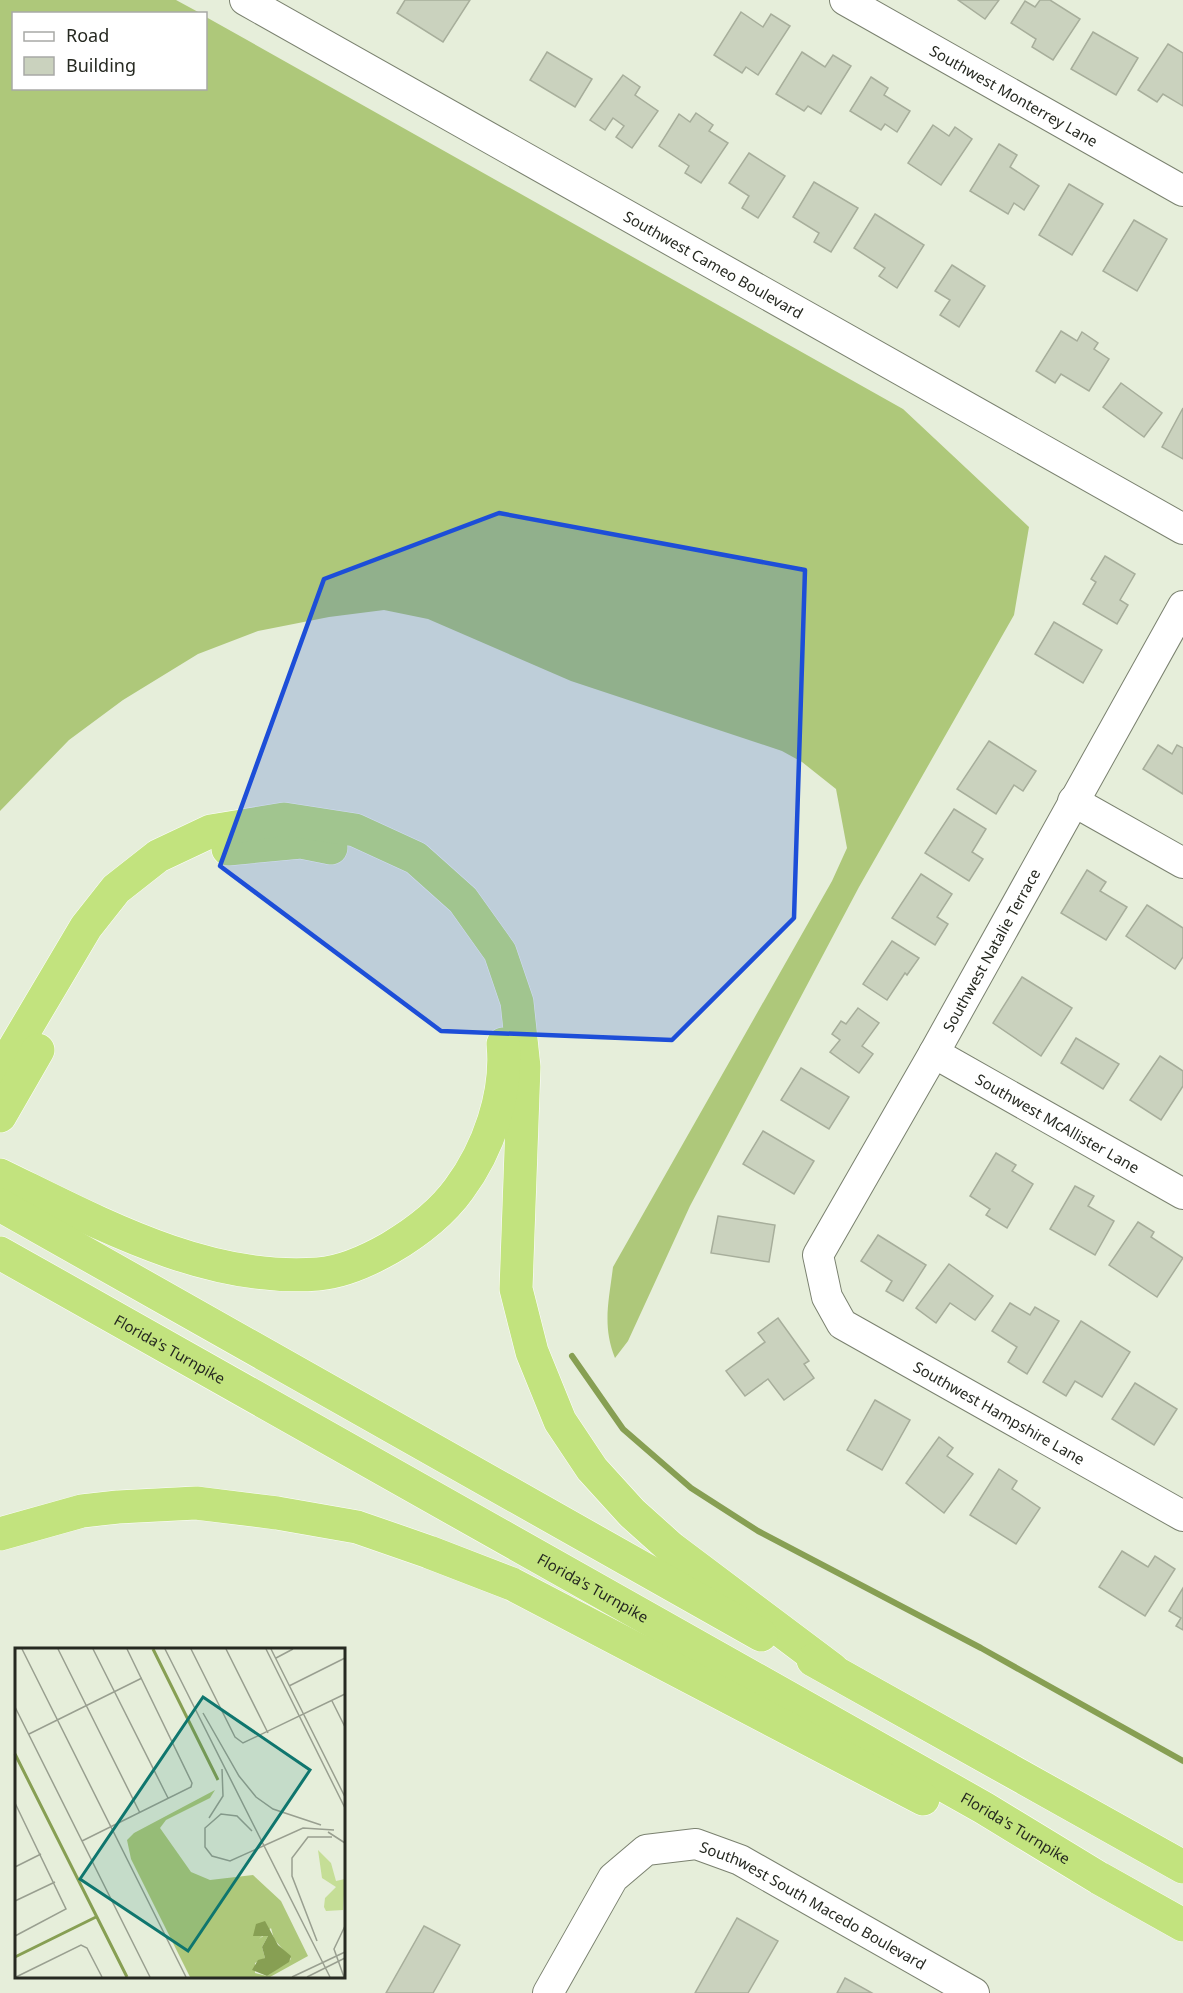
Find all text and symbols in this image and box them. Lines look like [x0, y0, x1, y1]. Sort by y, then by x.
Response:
legend [12, 12, 207, 90]
text: Road [66, 23, 109, 47]
street label: Southwest Monterrey Lane [926, 40, 1101, 151]
text: Building [66, 53, 136, 77]
street label: Southwest Cameo Boulevard [620, 206, 807, 323]
street label: Southwest Natalie Terrace [938, 865, 1044, 1035]
street label: Southwest McAllister Lane [972, 1069, 1143, 1177]
street label: Florida's Turnpike [111, 1310, 229, 1388]
street label: Southwest Hampshire Lane [910, 1356, 1089, 1469]
street label: Florida's Turnpike [534, 1548, 652, 1627]
inset map [15, 1648, 345, 1978]
street label: Florida's Turnpike [957, 1787, 1074, 1868]
street label: Southwest South Macedo Boulevard [697, 1836, 930, 1974]

